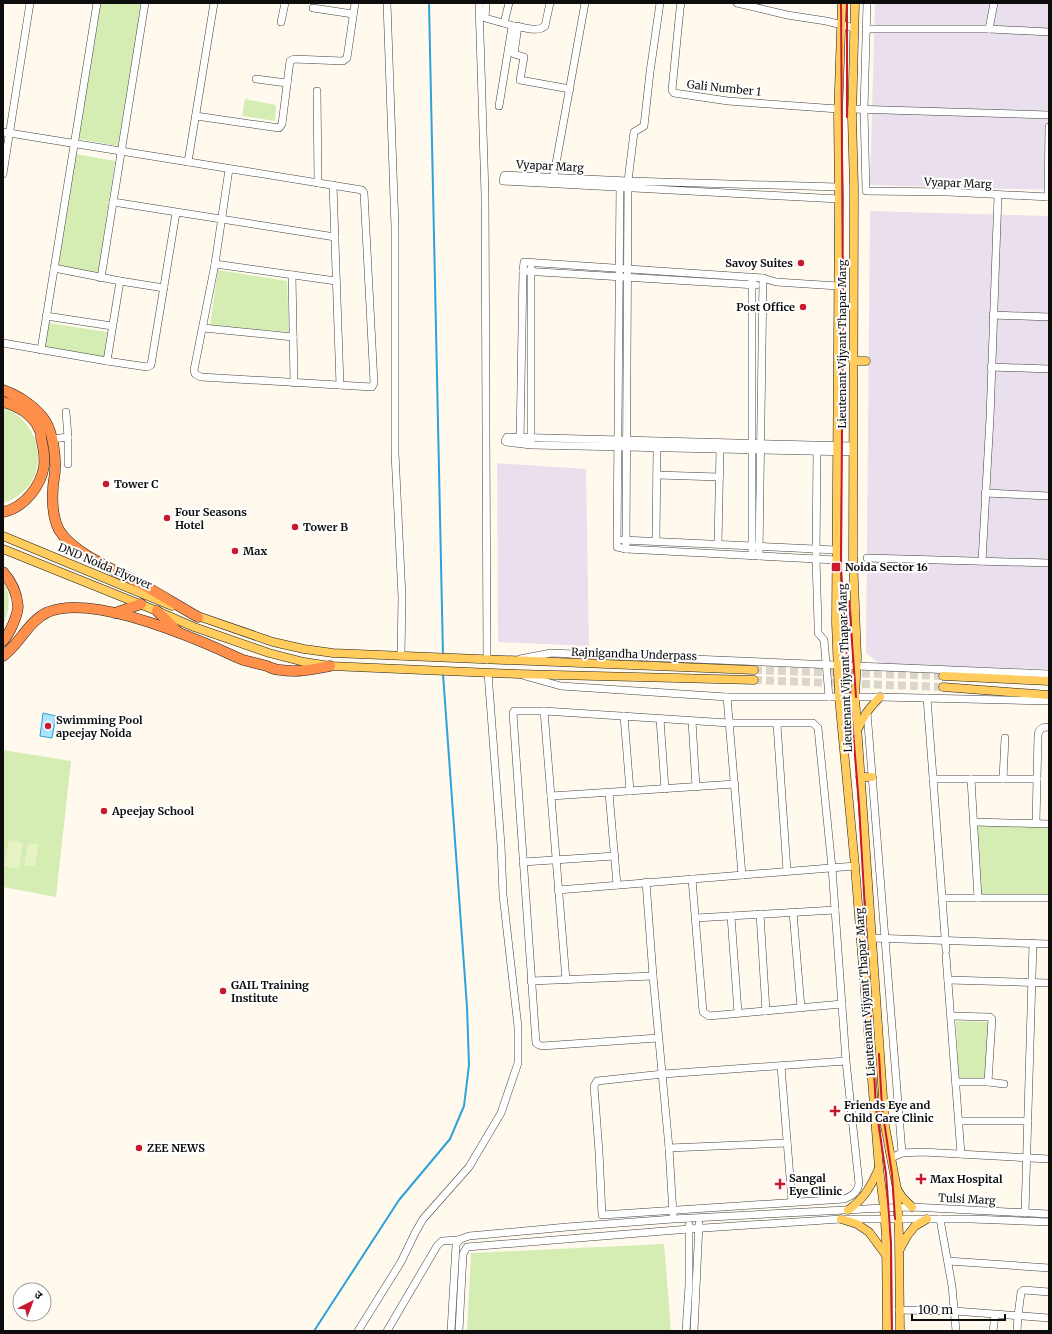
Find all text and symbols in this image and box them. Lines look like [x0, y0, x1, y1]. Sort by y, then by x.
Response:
street label: Gali Number 1 [686, 77, 762, 99]
street label: Vyapar Marg [515, 157, 584, 175]
street label: Vyapar Marg [923, 175, 992, 191]
place label: Savoy Suites [725, 256, 793, 270]
marker: Savoy Suites [796, 258, 806, 268]
street label: Lieutenant Vijyant Thapar Marg [835, 259, 849, 429]
place label: Post Office [736, 300, 795, 314]
marker: Post Office [798, 302, 808, 312]
place label: Tower C [114, 477, 158, 491]
marker: Tower C [101, 479, 111, 489]
place label: Four Seasons Hotel [175, 505, 247, 532]
marker: Four Seasons Hotel [162, 513, 172, 523]
place label: Tower B [303, 520, 348, 534]
marker: Tower B [290, 522, 300, 532]
street label: DND Noida Flyover [56, 540, 154, 592]
place label: Max [243, 544, 267, 558]
marker: Max [230, 546, 240, 556]
place label: Noida Sector 16 [845, 560, 928, 574]
marker: Noida Sector 16 [830, 561, 842, 573]
street label: Lieutenant Vijyant Thapar Marg [835, 583, 855, 753]
street label: Rajnigandha Underpass [571, 645, 697, 663]
place label: Swimming Pool apeejay Noida [56, 713, 143, 740]
marker: Swimming Pool apeejay Noida [43, 721, 53, 731]
place label: Apeejay School [111, 804, 194, 818]
marker: Apeejay School [99, 806, 109, 816]
street label: Lieutenant Vijyant Thapar Marg [852, 907, 878, 1077]
place label: GAIL Training Institute [231, 978, 309, 1005]
marker: GAIL Training Institute [218, 986, 228, 996]
place label: Friends Eye and Child Care Clinic [844, 1098, 934, 1125]
marker: Friends Eye and Child Care Clinic [829, 1105, 841, 1117]
place label: ZEE NEWS [147, 1141, 205, 1155]
marker: ZEE NEWS [134, 1143, 144, 1153]
place label: Sangal Eye Clinic [789, 1171, 843, 1198]
place label: Max Hospital [930, 1172, 1003, 1186]
marker: Max Hospital [915, 1173, 927, 1185]
marker: Sangal Eye Clinic [774, 1178, 786, 1190]
street label: Tulsi Marg [938, 1191, 996, 1208]
north arrow [12, 1282, 52, 1322]
text: उ [32, 1287, 46, 1302]
scale bar [912, 1296, 1005, 1322]
text: 100 m [918, 1302, 953, 1317]

